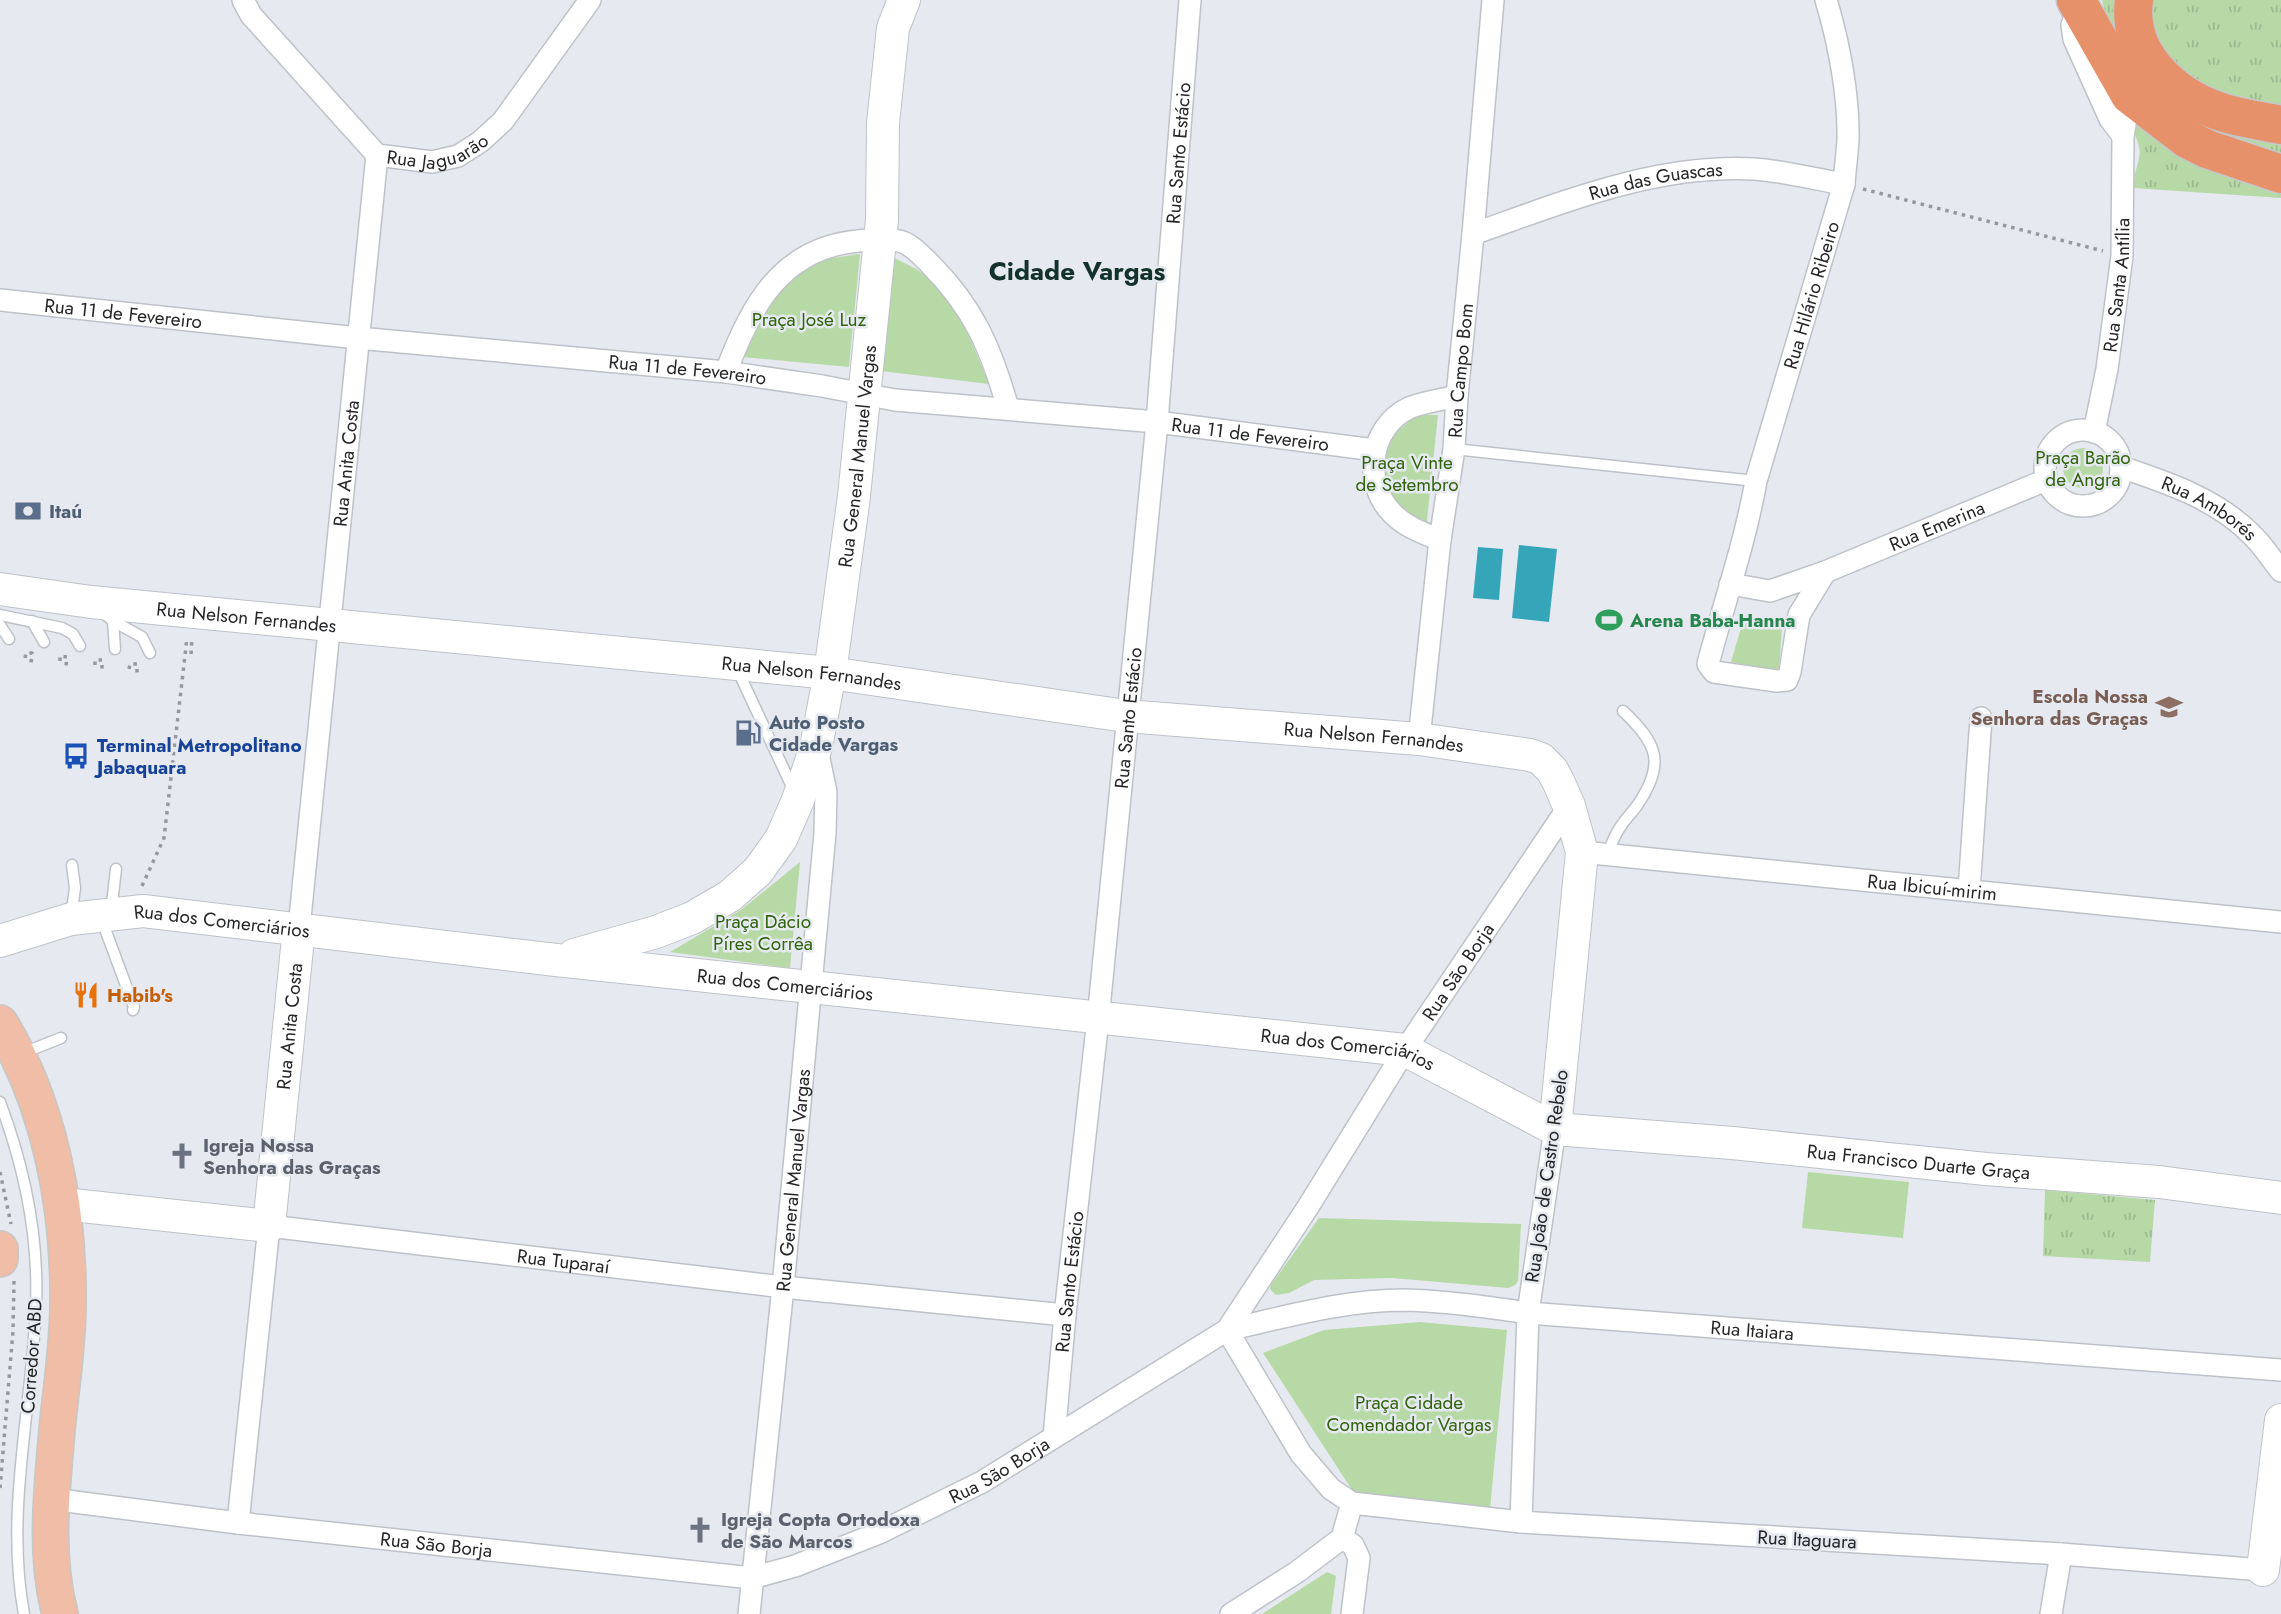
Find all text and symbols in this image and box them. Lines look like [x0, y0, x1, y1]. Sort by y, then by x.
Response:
street label: Rua Santo Estácio [1160, 81, 1198, 225]
street label: Rua Jaguarão [385, 128, 495, 176]
street label: Rua das Guascas [1585, 156, 1724, 207]
street label: Rua Hilário Ribeiro [1777, 218, 1846, 373]
street label: Rua Santa Antília [2096, 218, 2136, 354]
district label: Cidade Vargas [989, 252, 1166, 290]
street label: Rua 11 de Fevereiro [43, 292, 204, 335]
street label: Rua Campo Bom [1442, 302, 1480, 439]
park label: Praça José Luz [752, 306, 867, 333]
street label: Rua General Manuel Vargas [831, 343, 883, 569]
street label: Rua 11 de Fevereiro [607, 348, 768, 392]
street label: Rua Anita Costa [327, 399, 366, 528]
street label: Rua 11 de Fevereiro [1170, 411, 1331, 458]
park label: Praça Barão de Angra [2035, 444, 2131, 493]
park label: Praça Vinte de Setembro [1355, 449, 1459, 498]
street label: Rua Amborés [2158, 469, 2263, 547]
street label: Rua Emerina [1885, 494, 1989, 558]
bank icon: Itaú [13, 496, 43, 526]
place label: Itaú [49, 498, 82, 525]
street label: Rua Nelson Fernandes [155, 595, 338, 640]
sports icon: Arena Baba-Hanna [1594, 605, 1624, 635]
place label: Arena Baba-Hanna [1629, 607, 1796, 634]
street label: Rua Santo Estácio [1108, 646, 1149, 790]
street label: Rua Nelson Fernandes [720, 650, 904, 697]
place label: Escola Nossa Senhora das Graças [1970, 683, 2148, 732]
school or university icon: Escola Nossa Senhora das Graças [2154, 692, 2184, 722]
place label: Auto Posto Cidade Vargas [768, 709, 898, 758]
street label: Rua Nelson Fernandes [1283, 715, 1466, 759]
fuel station icon: Auto Posto Cidade Vargas [733, 718, 763, 748]
place label: Terminal Metropolitano Jabaquara [93, 732, 302, 781]
bus stop icon: Terminal Metropolitano Jabaquara [61, 741, 91, 771]
street label: Rua Ibicuí-mirim [1866, 868, 1998, 907]
street label: Rua dos Comerciários [132, 898, 311, 945]
park label: Praça Dácio Píres Corrêa [713, 908, 813, 957]
street label: Rua São Borja [1416, 918, 1501, 1026]
street label: Rua Anita Costa [270, 962, 309, 1091]
street label: Rua dos Comerciários [696, 962, 875, 1008]
restaurant icon: Habib's [71, 980, 101, 1010]
place label: Habib's [107, 982, 173, 1009]
street label: Rua dos Comerciários [1259, 1022, 1440, 1078]
street label: Rua General Manuel Vargas [770, 1067, 817, 1293]
street label: Rua João de Castro Rebelo [1518, 1068, 1575, 1284]
place label: Igreja Nossa Senhora das Graças [203, 1132, 381, 1181]
street label: Rua Francisco Duarte Graça [1805, 1138, 2031, 1186]
church icon: Igreja Nossa Senhora das Graças [167, 1141, 197, 1171]
street label: Rua Santo Estácio [1049, 1210, 1090, 1354]
street label: Rua Tuparaí [515, 1243, 612, 1280]
street label: Corredor ABD [14, 1297, 49, 1415]
street label: Rua Itaiara [1710, 1314, 1795, 1347]
park label: Praça Cidade Comendador Vargas [1327, 1389, 1492, 1438]
street label: Rua São Borja [944, 1430, 1055, 1510]
place label: Igreja Copta Ortodoxa de São Marcos [721, 1506, 920, 1555]
church icon: Igreja Copta Ortodoxa de São Marcos [685, 1515, 715, 1545]
street label: Rua Itaguara [1757, 1523, 1857, 1556]
street label: Rua São Borja [379, 1525, 494, 1564]

